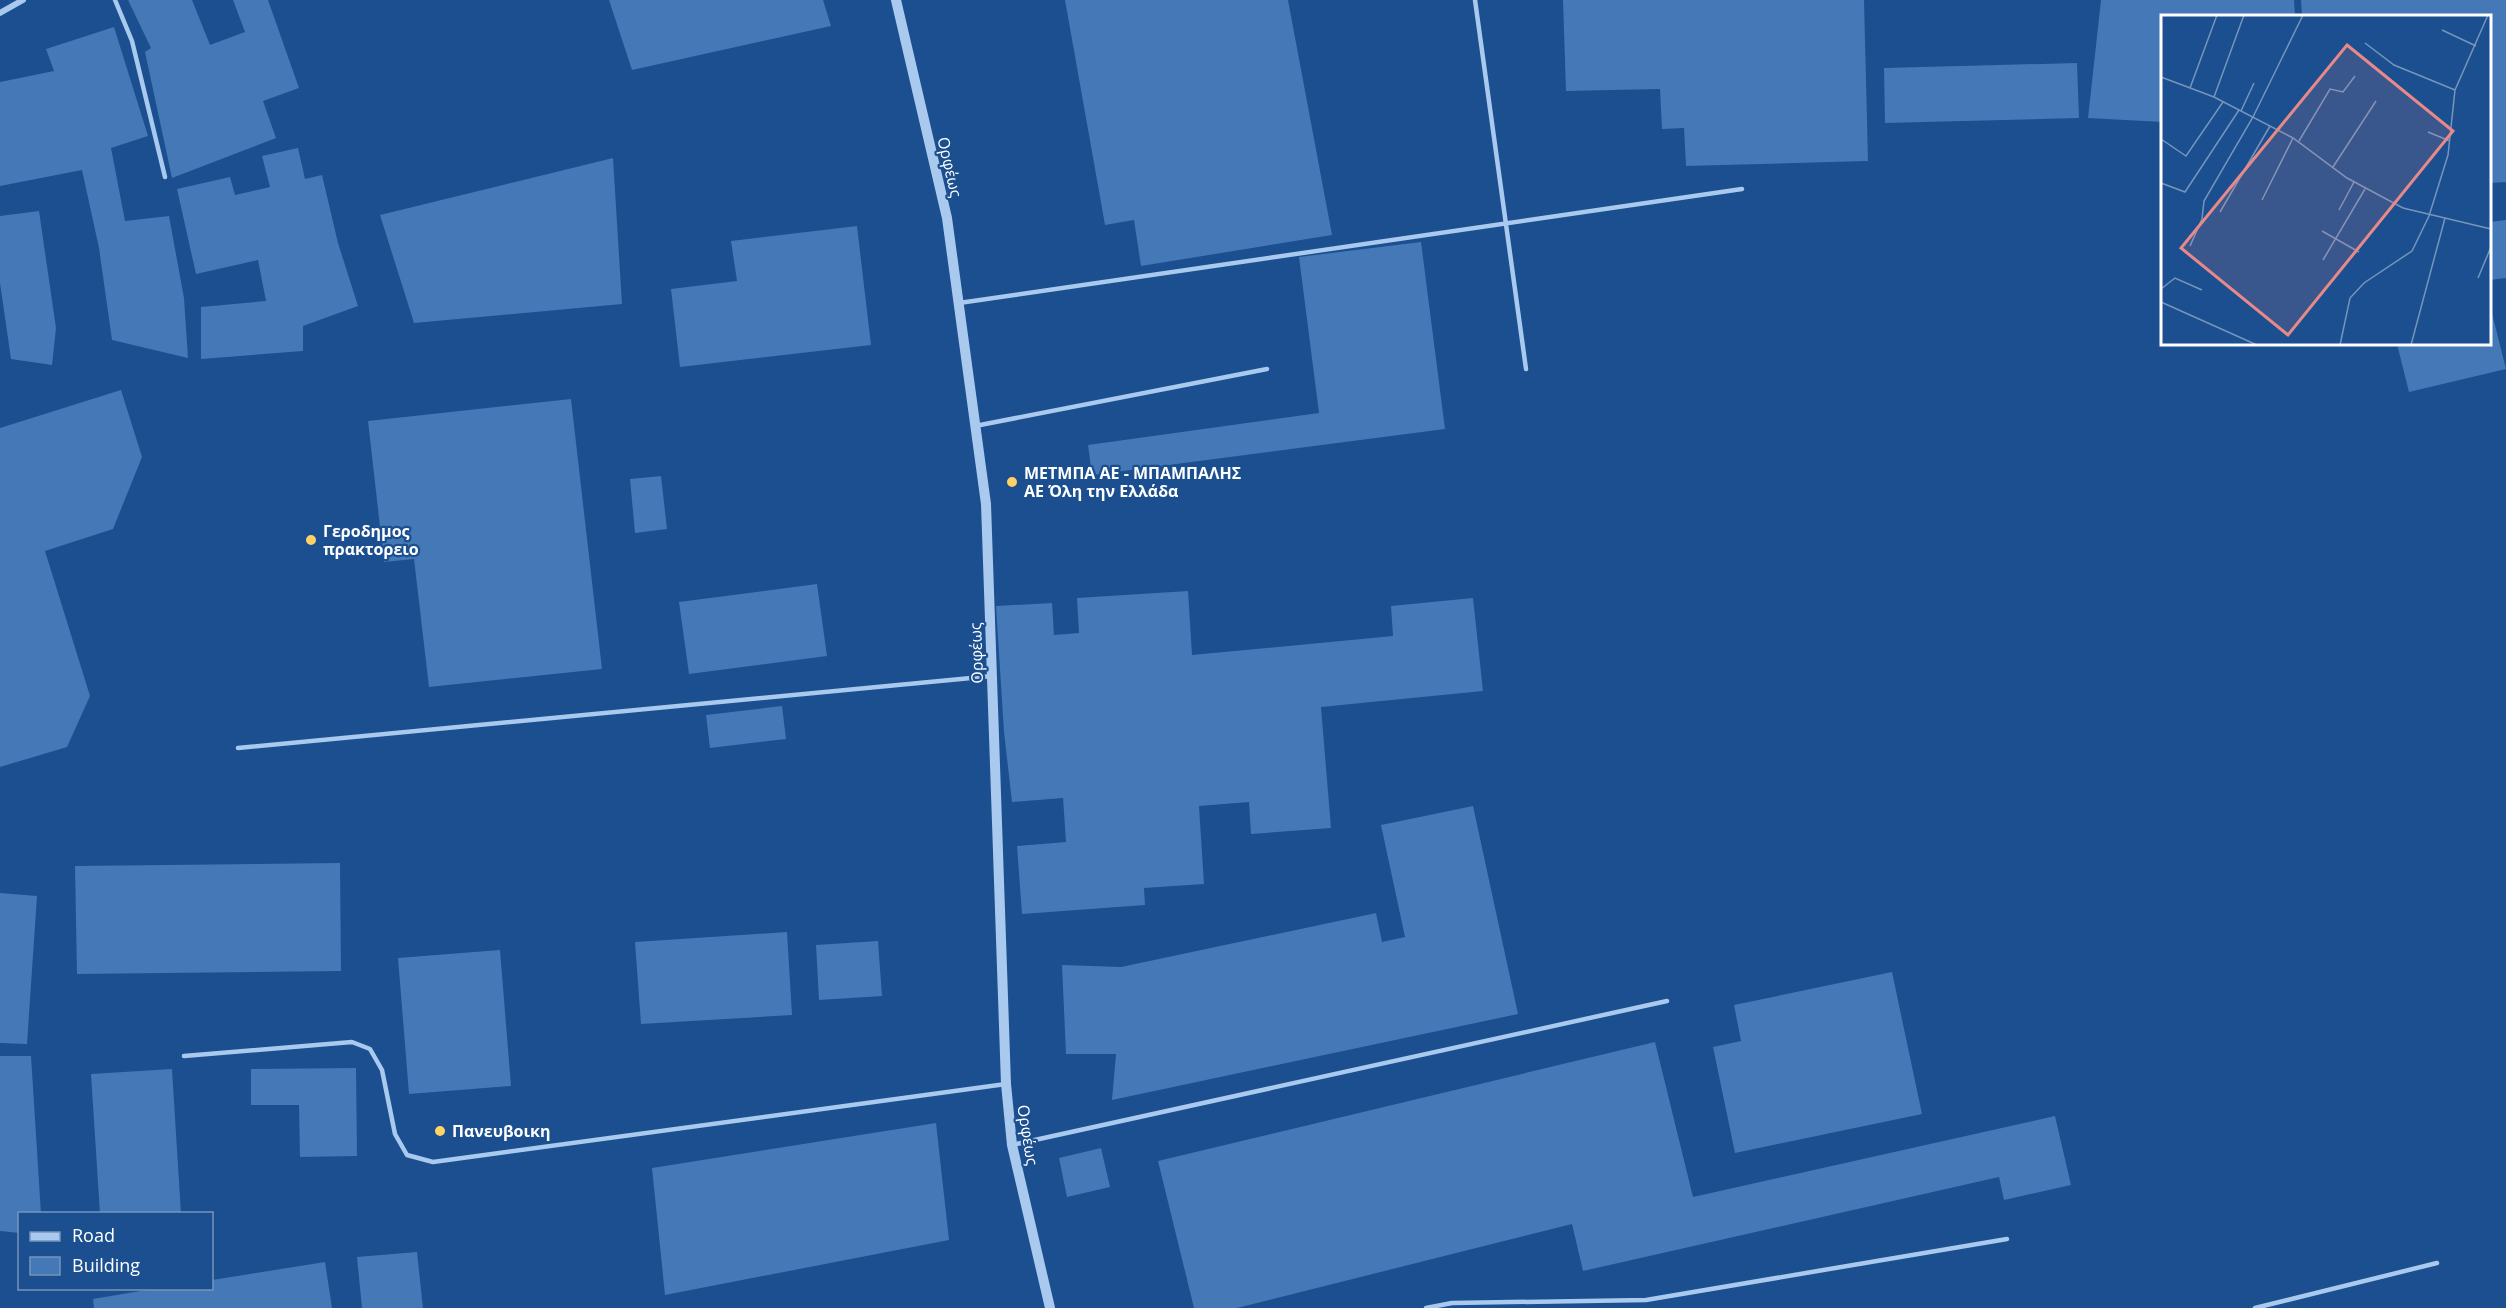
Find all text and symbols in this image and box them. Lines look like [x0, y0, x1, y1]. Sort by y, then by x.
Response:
inset map [2161, 15, 2491, 345]
street label: Ορφέως [932, 135, 968, 200]
place label: ΜΕΤΜΠΑ ΑΕ - ΜΠΑΜΠΑΛΗΣ ΑΕ Όλη την Ελλάδα [1024, 462, 1241, 502]
marker: ΜΕΤΜΠΑ ΑΕ - ΜΠΑΜΠΑΛΗΣ ΑΕ Όλη την Ελλάδα [1005, 475, 1019, 489]
place label: Γεροδημος πρακτορειο [323, 520, 419, 560]
marker: Γεροδημος πρακτορειο [304, 533, 318, 547]
street label: Ορφέως [964, 622, 988, 684]
street label: Ορφέως [1012, 1103, 1044, 1167]
place label: Πανευβοικη [452, 1120, 550, 1142]
marker: Πανευβοικη [433, 1124, 447, 1138]
legend [18, 1212, 213, 1290]
text: Road [72, 1223, 115, 1247]
text: Building [72, 1253, 140, 1277]

